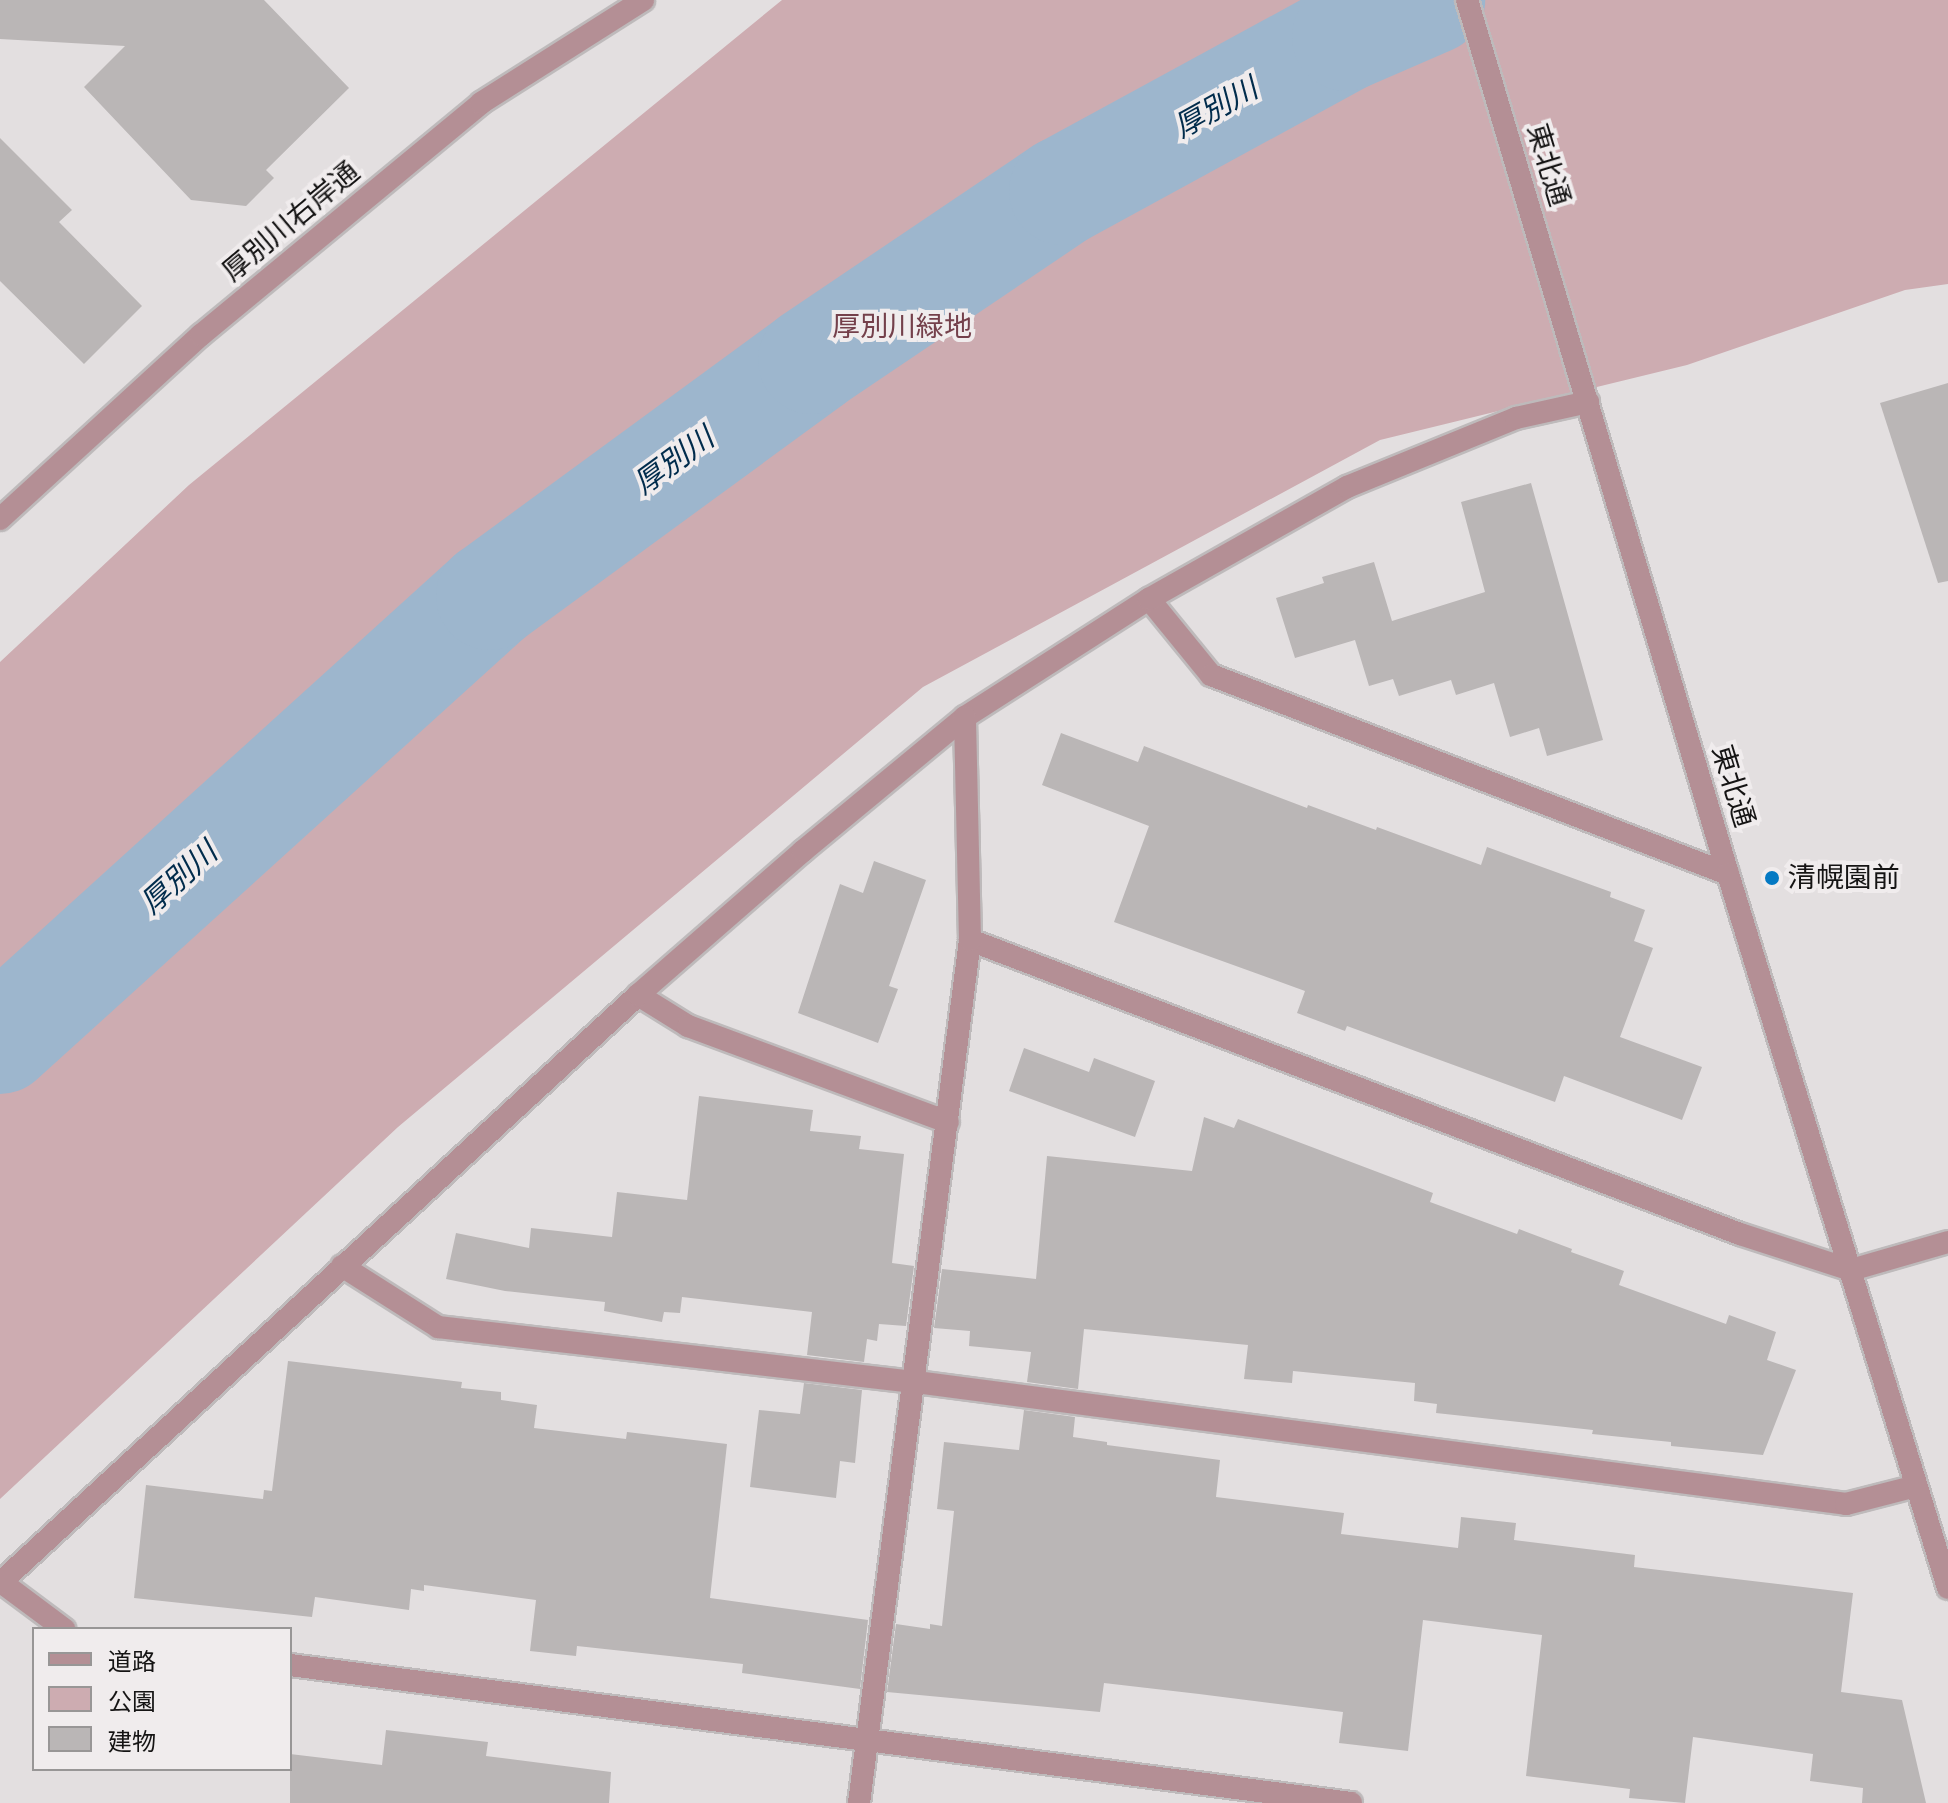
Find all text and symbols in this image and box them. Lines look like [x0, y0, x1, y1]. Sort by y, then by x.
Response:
water label: 厚別川 [1168, 70, 1264, 146]
street label: 東北通 [1520, 120, 1576, 210]
street label: 厚別川右岸通 [216, 155, 366, 289]
park label: 厚別川緑地 [832, 310, 972, 344]
water label: 厚別川 [627, 420, 721, 502]
street label: 東北通 [1705, 741, 1761, 831]
water label: 厚別川 [134, 835, 224, 921]
place label: 清幌園前 [1788, 861, 1900, 895]
marker: 清幌園前 [1763, 869, 1781, 887]
legend [32, 1627, 292, 1771]
text: 道路 [108, 1648, 156, 1676]
text: 公園 [108, 1688, 156, 1716]
text: 建物 [108, 1728, 156, 1756]

